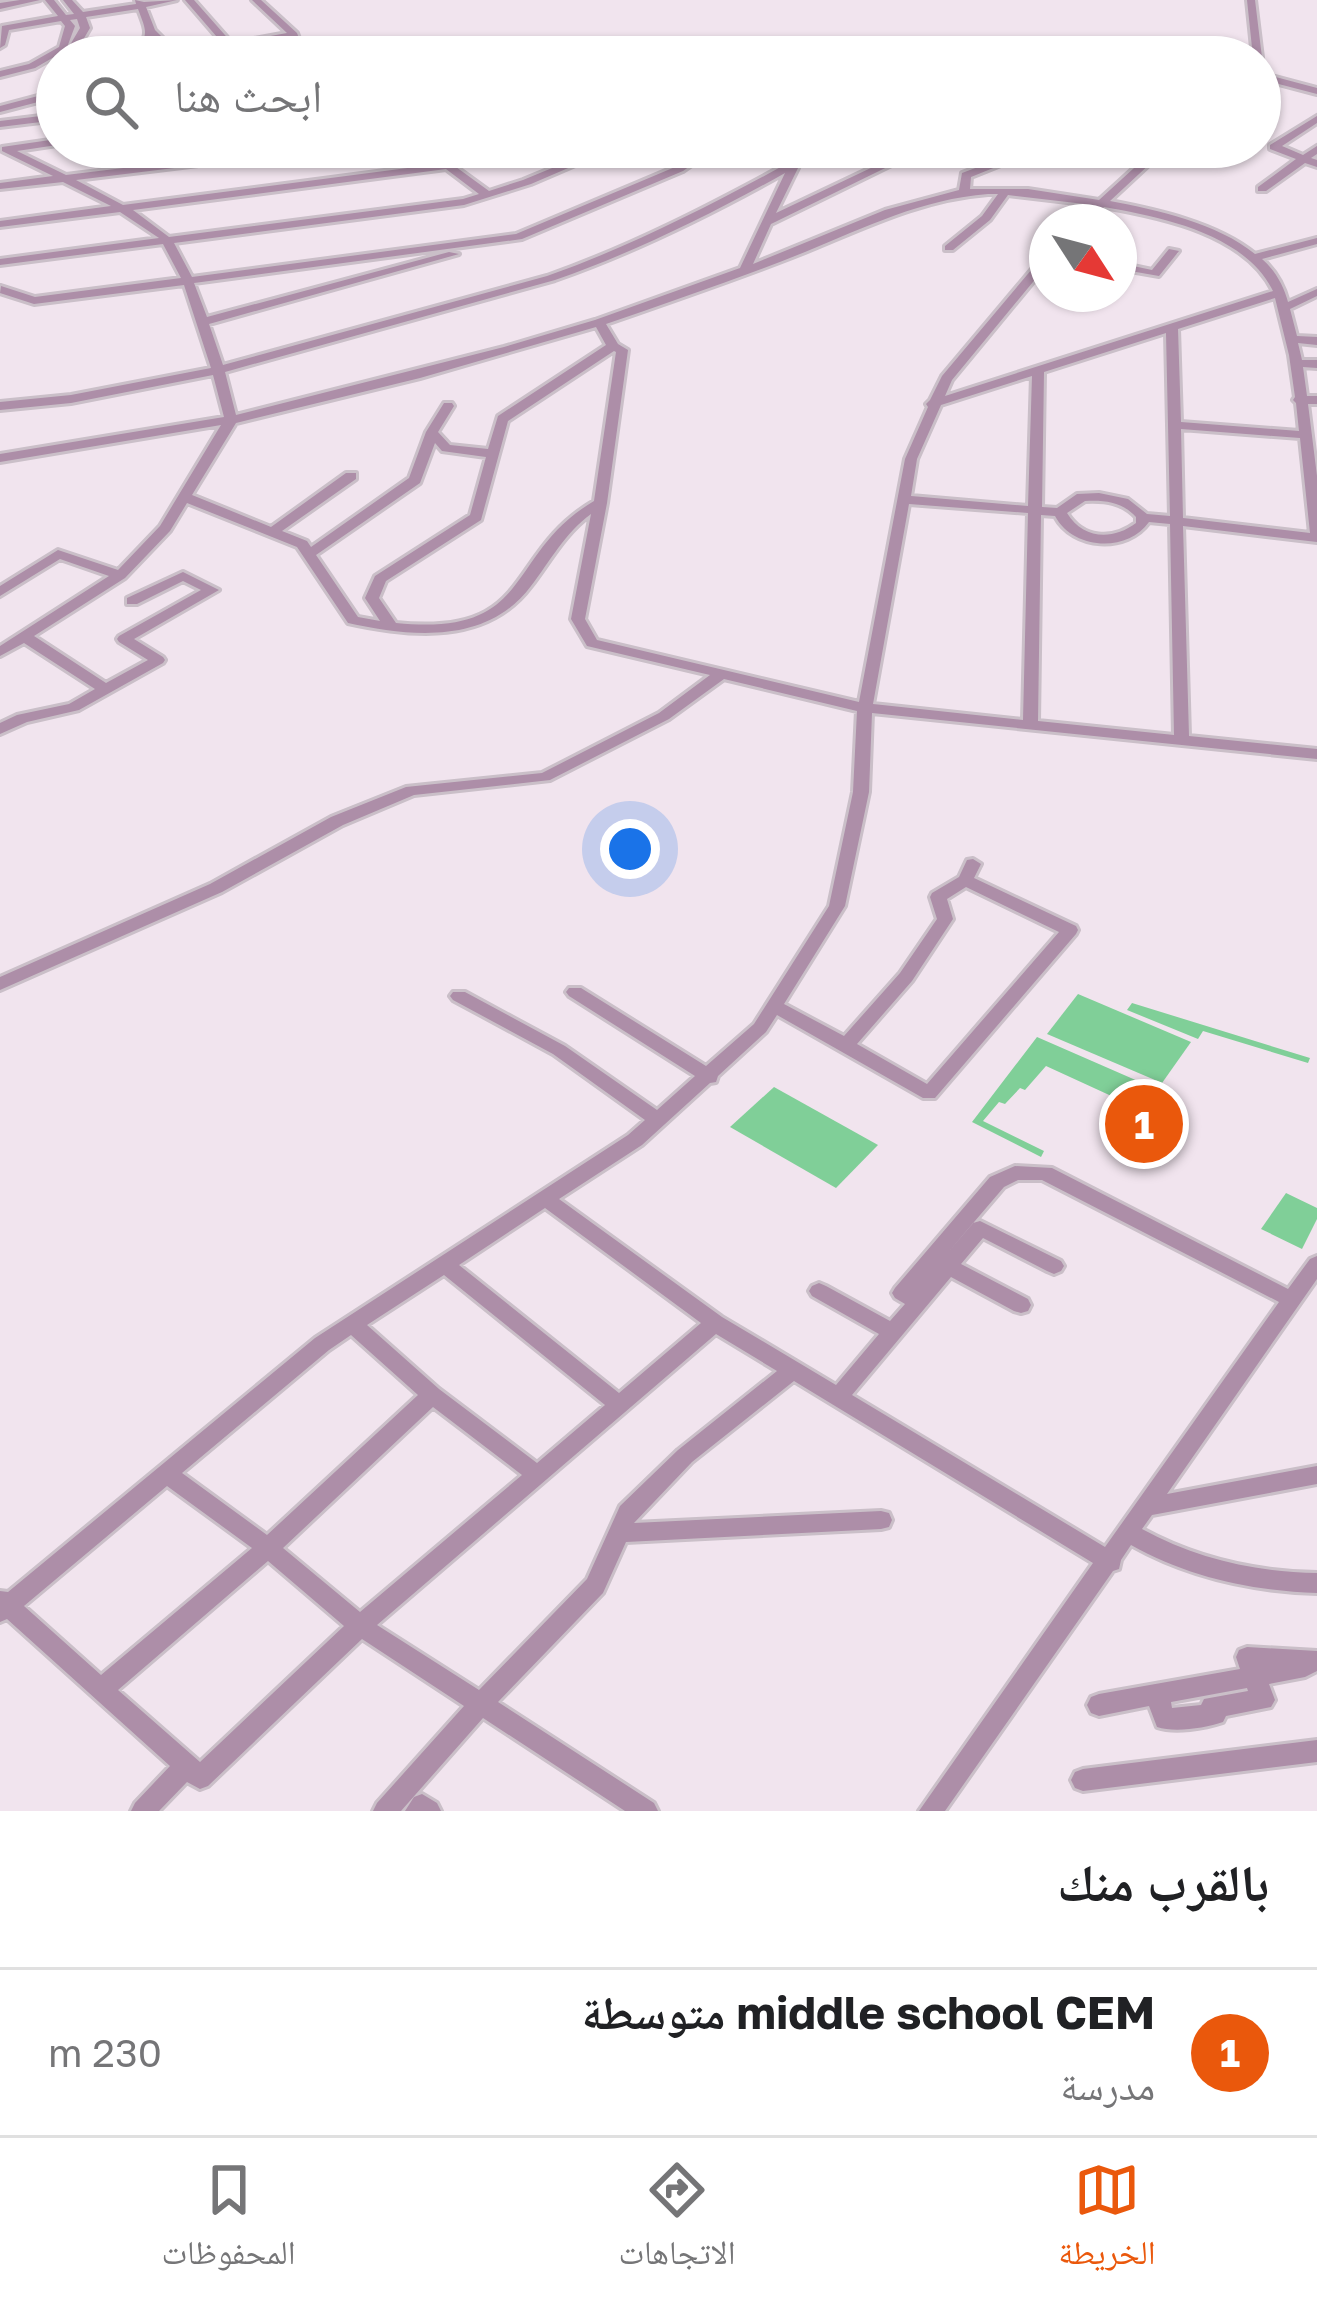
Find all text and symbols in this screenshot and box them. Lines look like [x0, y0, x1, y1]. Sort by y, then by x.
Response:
search box [36, 36, 1281, 168]
text: ابحث هنا [174, 68, 322, 122]
icon: search [78, 69, 144, 135]
north arrow [1029, 204, 1137, 312]
your location [600, 819, 660, 879]
pin: 1 [1105, 1079, 1183, 1169]
text: بالقرب منك [1057, 1851, 1269, 1912]
text: middle school CEM متوسطة [582, 1985, 1155, 2039]
text: 230 m [48, 2029, 162, 2076]
text: 1 [1220, 2029, 1240, 2076]
text: مدرسة [1060, 2062, 1155, 2109]
tab: المحفوظات [161, 2157, 296, 2285]
tab: الاتجاهات [618, 2157, 736, 2285]
tab: الخريطة [1058, 2157, 1156, 2285]

